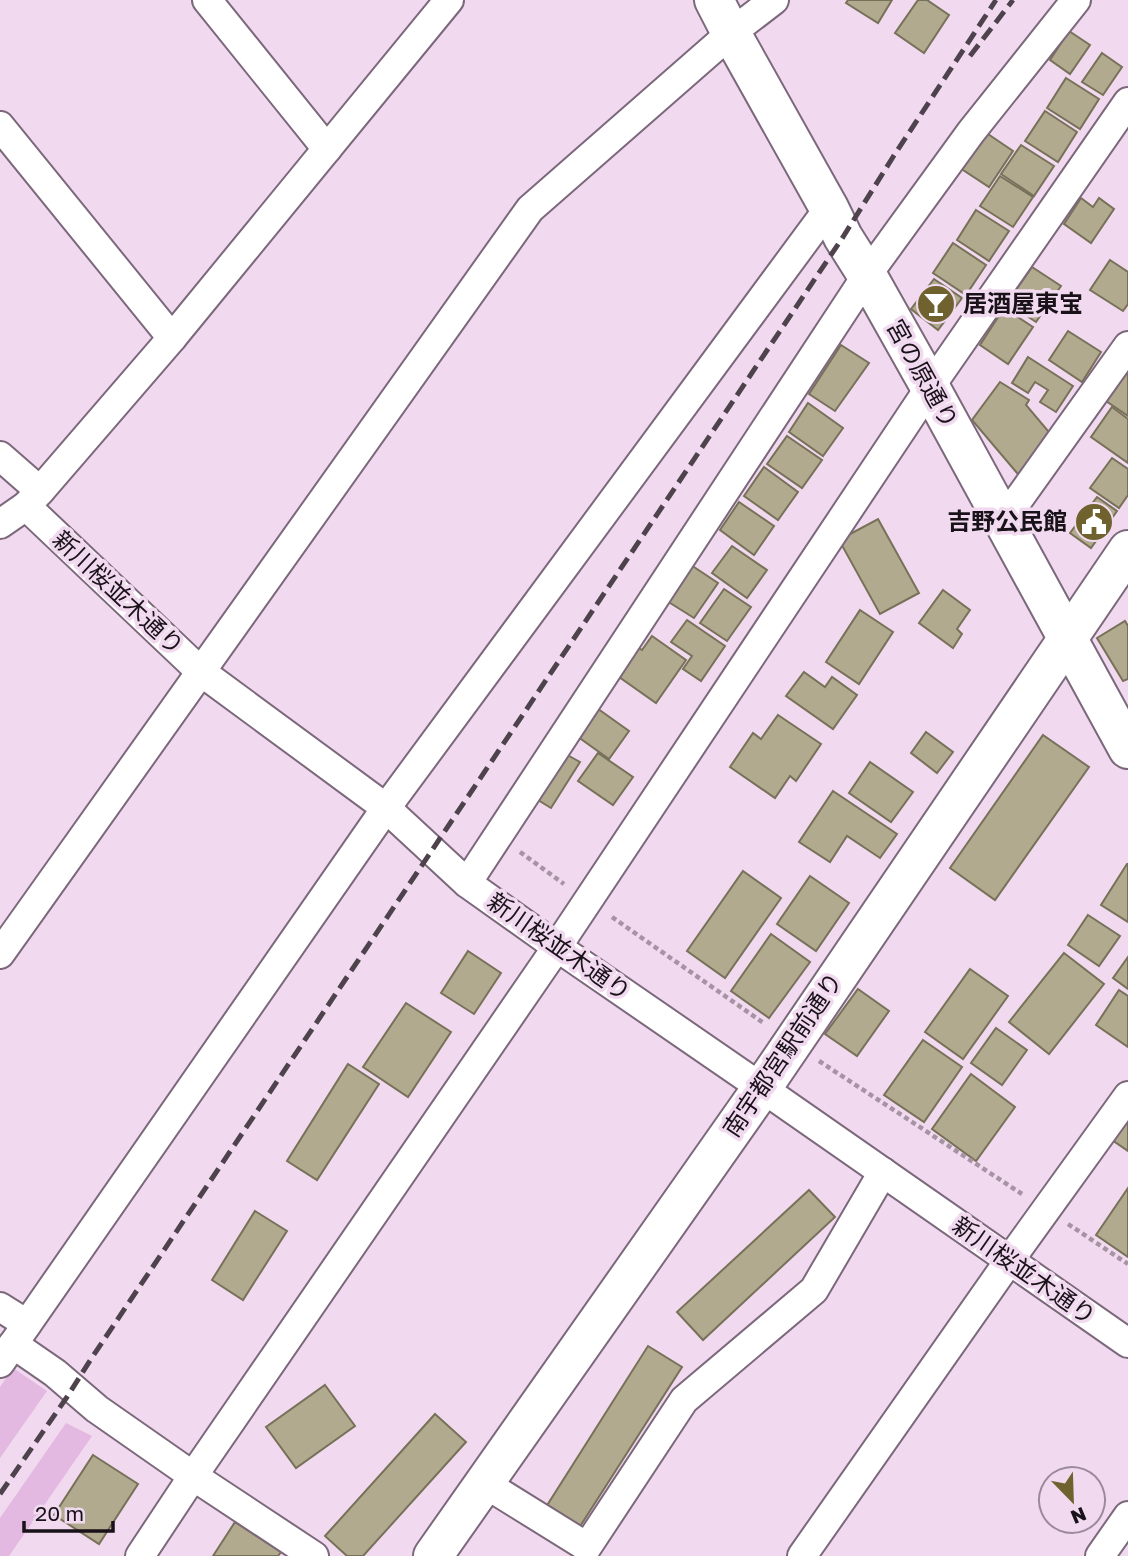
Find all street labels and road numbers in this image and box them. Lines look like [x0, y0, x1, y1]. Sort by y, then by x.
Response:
street label: 宮の原通り [882, 314, 965, 433]
street label: 新川桜並木通り [48, 524, 190, 660]
street label: 新川桜並木通り [483, 886, 637, 1006]
street label: 南宇都宮駅前通り [716, 966, 847, 1142]
street label: 新川桜並木通り [948, 1210, 1102, 1330]

